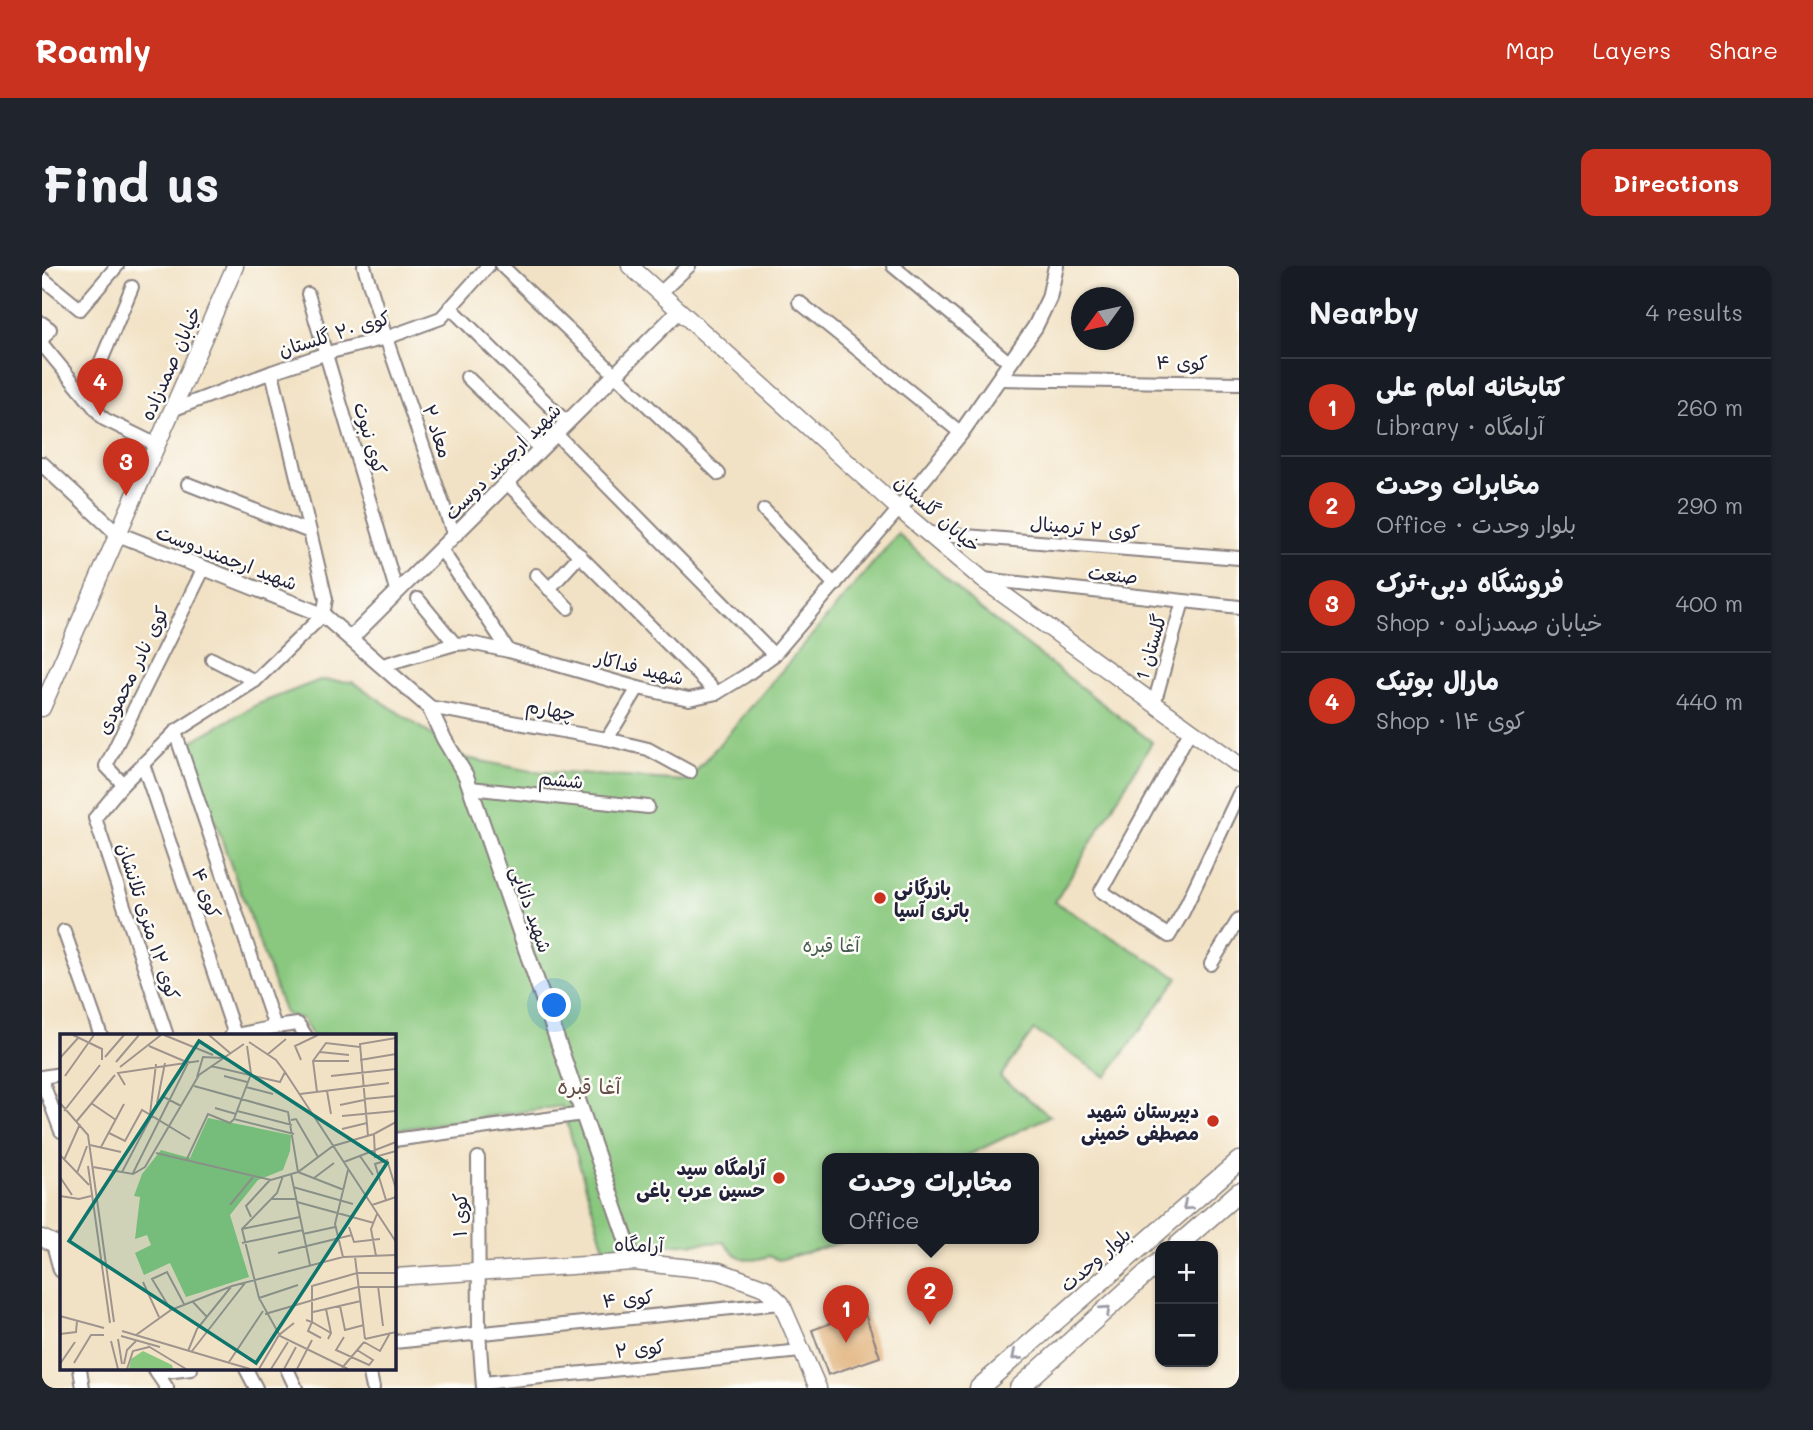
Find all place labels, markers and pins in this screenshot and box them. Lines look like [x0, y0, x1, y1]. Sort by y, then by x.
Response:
pin: 4 [77, 358, 123, 416]
pin: 3 [103, 438, 149, 496]
place label: بازرگانی باتری آسیا [894, 875, 970, 923]
marker: بازرگانی باتری آسیا [872, 890, 888, 906]
place label: دبیرستان شهید مصطفی خمینی [1081, 1098, 1199, 1146]
marker: دبیرستان شهید مصطفی خمینی [1205, 1113, 1221, 1129]
place label: آرامگاه سید حسین عرب باغی [636, 1155, 766, 1203]
marker: آرامگاه سید حسین عرب باغی [771, 1170, 787, 1186]
pin: 2 [907, 1267, 953, 1325]
pin: 1 [823, 1285, 869, 1343]

